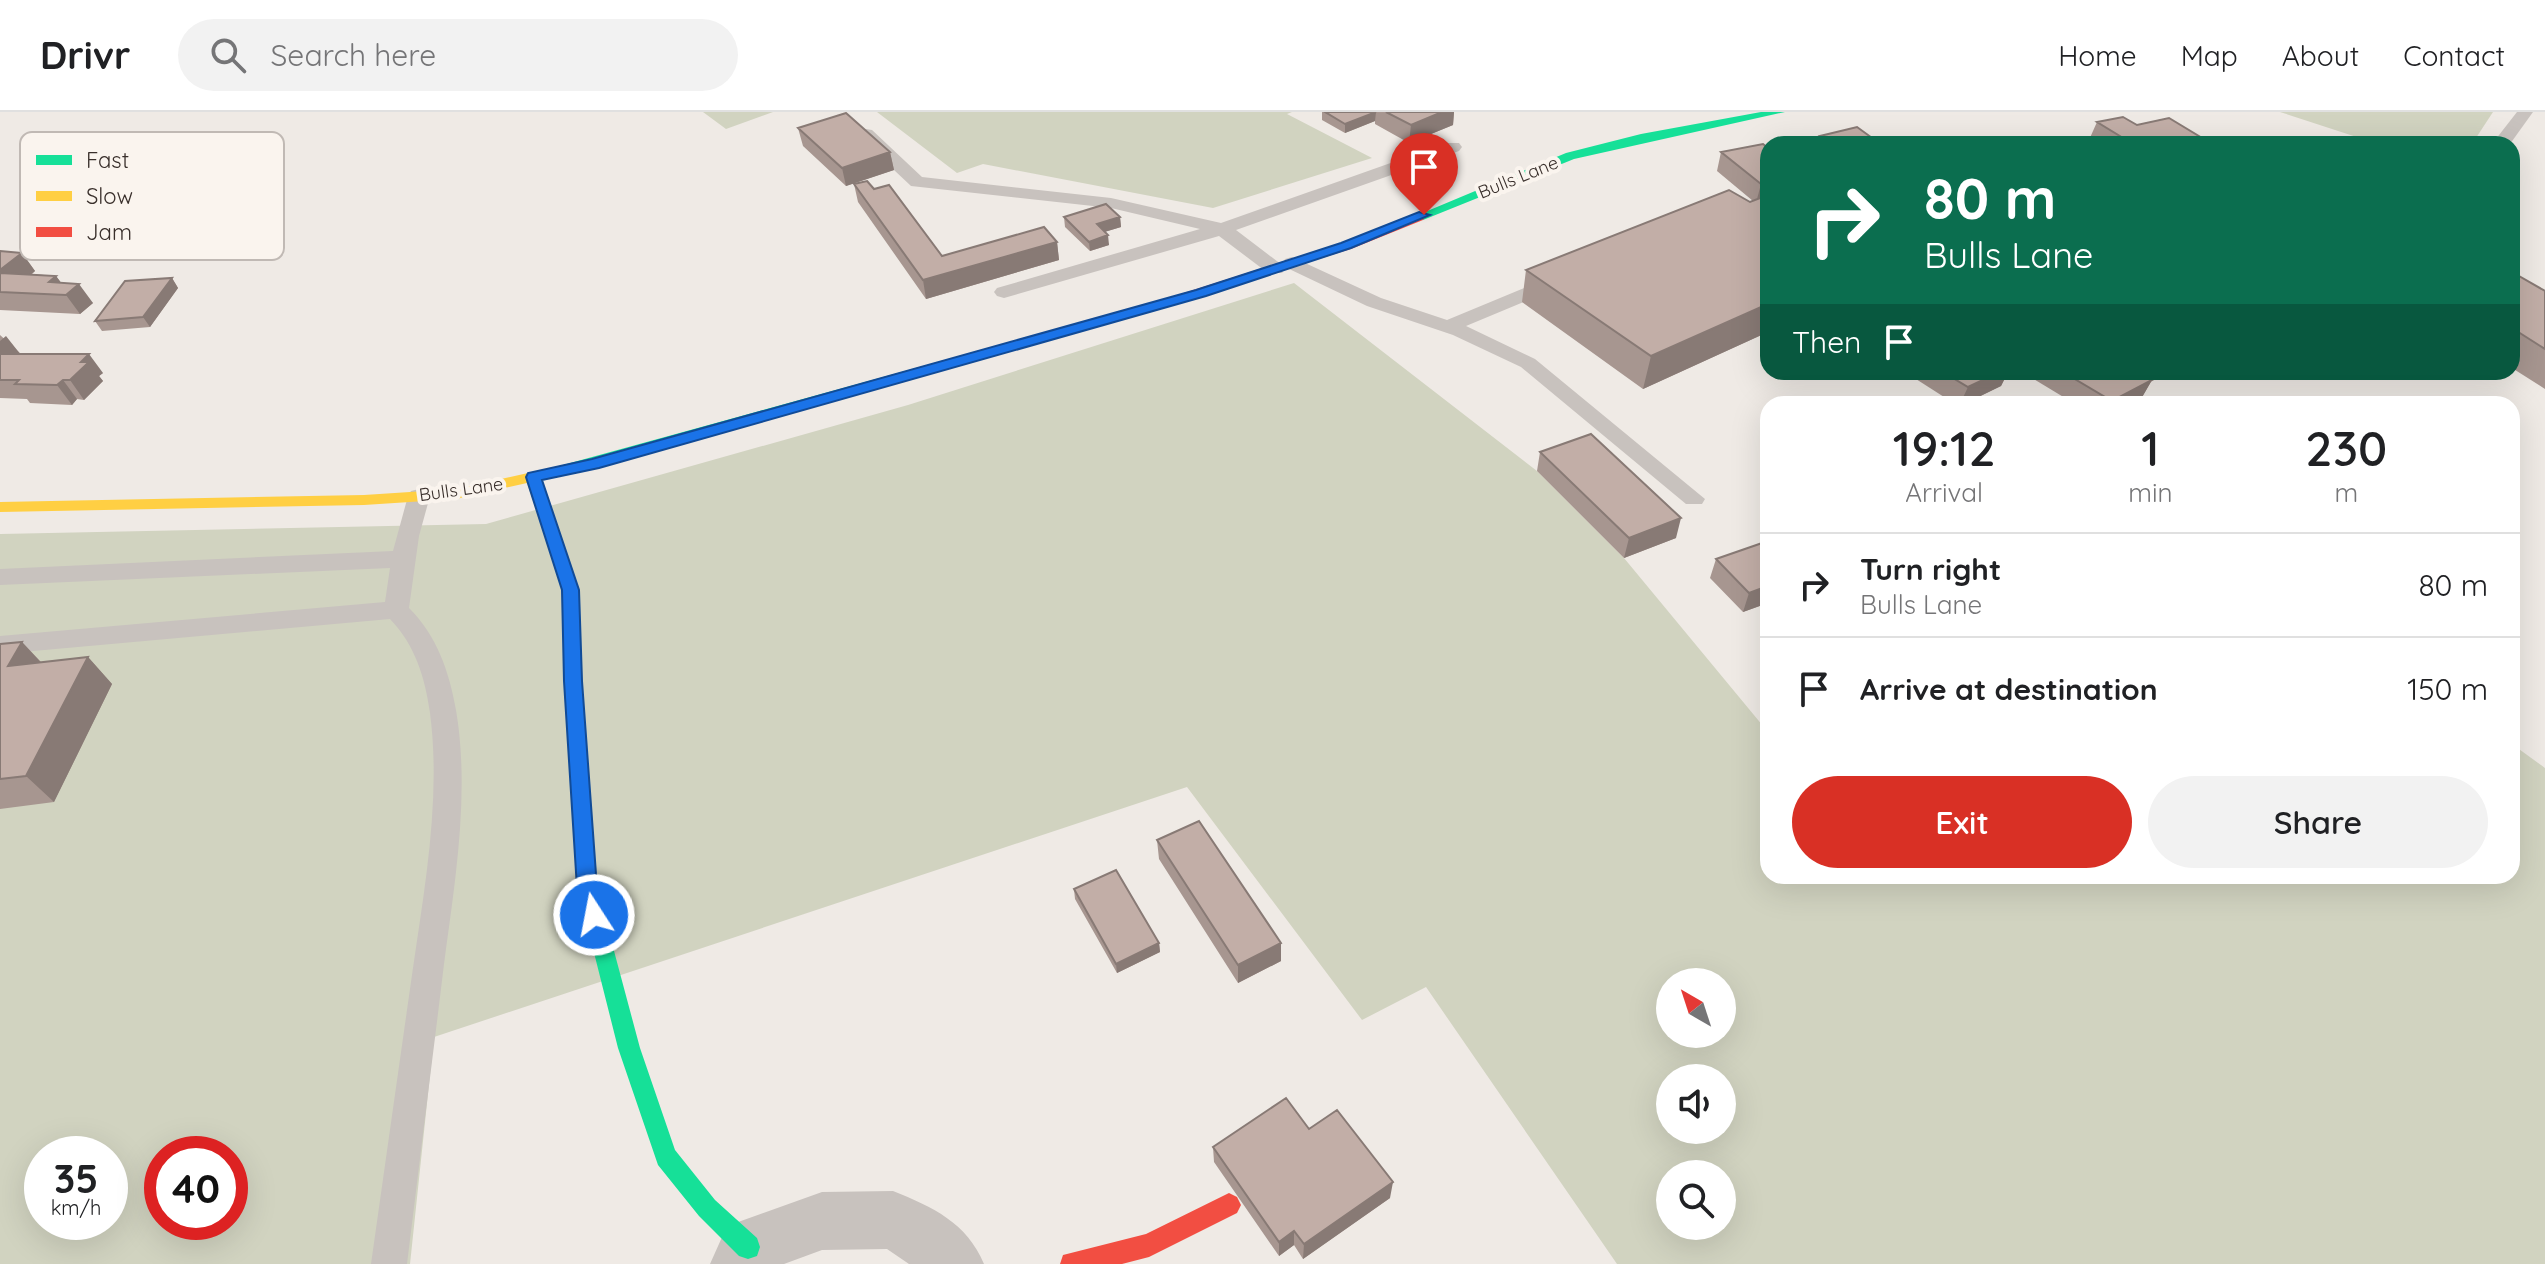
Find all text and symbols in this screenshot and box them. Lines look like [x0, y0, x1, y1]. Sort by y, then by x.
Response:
search box [178, 19, 738, 91]
text: Drivr [40, 31, 130, 79]
icon: search [206, 33, 250, 77]
text: Search here [270, 36, 436, 74]
text: Home [2058, 38, 2137, 73]
text: Map [2181, 38, 2238, 73]
text: About [2282, 38, 2359, 73]
text: Contact [2403, 38, 2505, 73]
legend [20, 132, 284, 260]
pin [1390, 133, 1458, 215]
icon: arrive [1402, 145, 1446, 189]
text: Fast [86, 146, 129, 174]
street label: Bulls Lane [1474, 150, 1562, 204]
text: 80 m [1924, 163, 2056, 233]
icon: right [1792, 168, 1896, 272]
text: Slow [86, 182, 133, 210]
text: Jam [86, 218, 132, 246]
text: Bulls Lane [1924, 232, 2093, 277]
icon: arrive [1877, 320, 1921, 364]
text: Then [1792, 323, 1861, 361]
text: 19:12 [1893, 418, 1995, 478]
text: 1 [2141, 418, 2160, 478]
text: 230 [2305, 418, 2387, 478]
street label: Bulls Lane [417, 472, 505, 506]
text: Arrival [1905, 476, 1983, 509]
text: min [2128, 476, 2173, 509]
text: m [2334, 476, 2358, 509]
text: Turn right [1860, 550, 2001, 588]
icon: right [1792, 563, 1836, 607]
text: 80 m [2418, 566, 2488, 604]
text: Bulls Lane [1860, 588, 1982, 621]
icon: arrive [1792, 667, 1836, 711]
text: Arrive at destination [1860, 670, 2158, 708]
text: 150 m [2407, 670, 2488, 708]
button: Exit [1792, 776, 2132, 868]
button: Share [2148, 776, 2488, 868]
position arrow [552, 873, 636, 957]
north arrow [1656, 968, 1736, 1048]
map controls [1656, 968, 1736, 1240]
button: sound [1656, 1064, 1736, 1144]
speed limit sign: 40 [144, 1136, 248, 1240]
text: 35 [54, 1153, 98, 1203]
button: search [1656, 1160, 1736, 1240]
text: km/h [51, 1195, 101, 1220]

